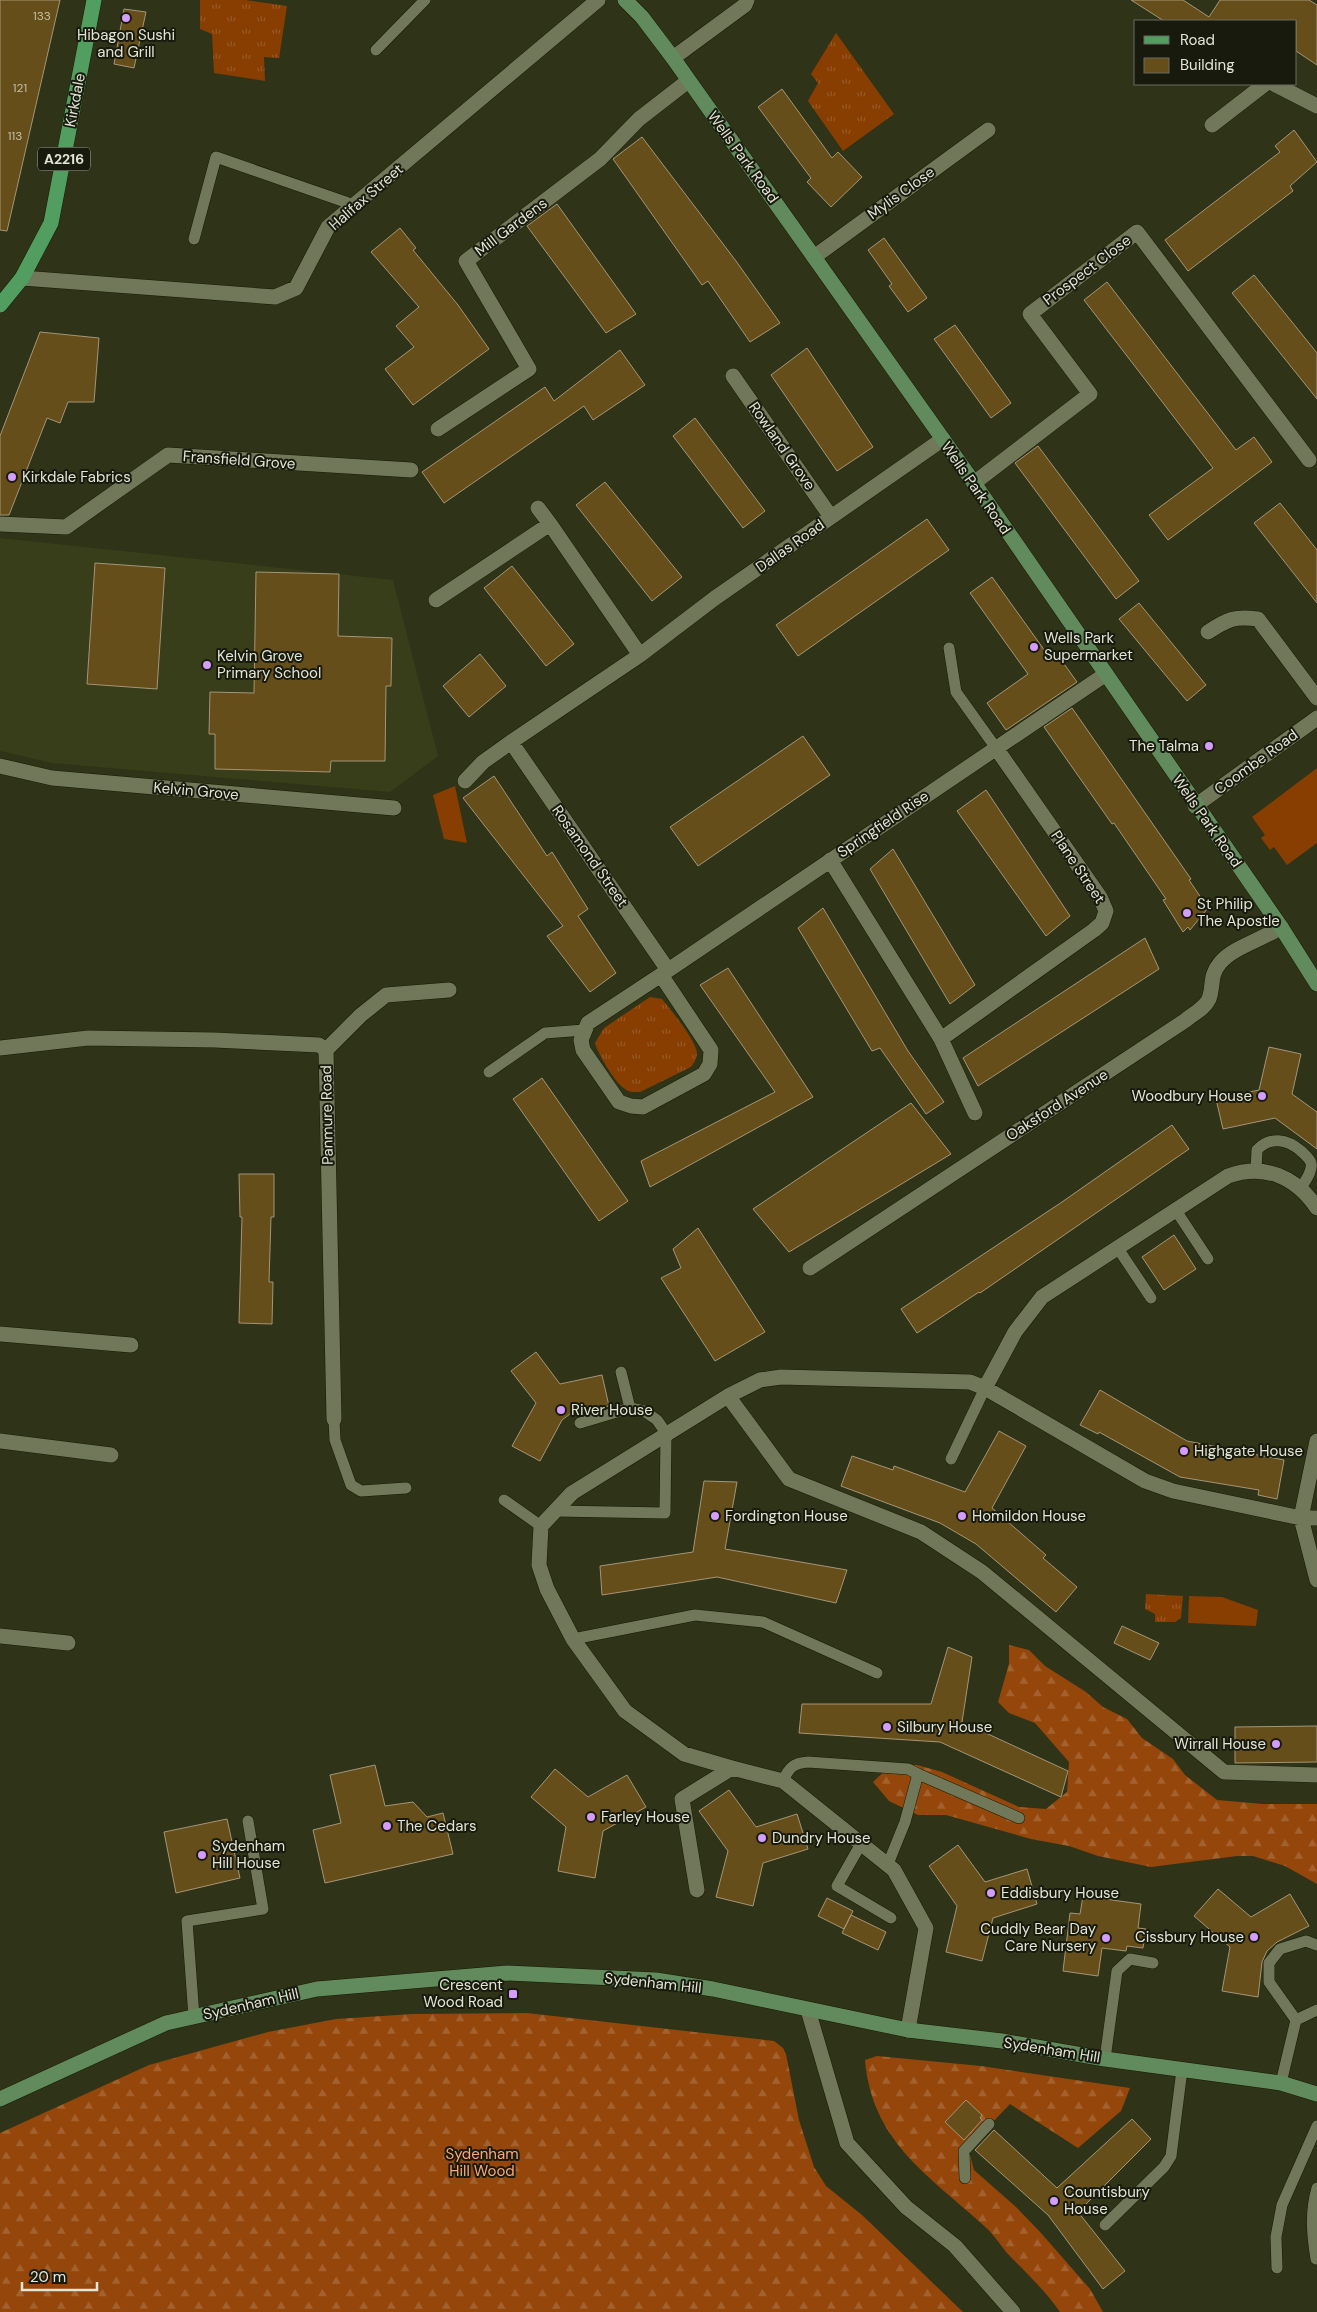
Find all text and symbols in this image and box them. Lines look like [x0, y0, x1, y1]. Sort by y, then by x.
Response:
house number: 133 [33, 8, 51, 24]
marker: Hibagon Sushi and Grill [120, 12, 132, 24]
legend [1134, 20, 1297, 85]
place label: Hibagon Sushi and Grill [77, 25, 175, 62]
text: Road [1180, 30, 1215, 50]
text: Building [1180, 55, 1235, 75]
street label: Kirkdale [60, 71, 90, 129]
house number: 121 [13, 80, 27, 96]
street label: Wells Park Road [703, 107, 783, 207]
house number: 113 [8, 128, 22, 144]
road number: A2216 [38, 148, 90, 170]
street label: Halifax Street [325, 159, 407, 235]
street label: Mylis Close [863, 162, 939, 224]
street label: Mill Gardens [471, 193, 551, 261]
street label: Prospect Close [1039, 230, 1135, 310]
street label: Rowland Grove [744, 398, 820, 494]
street label: Wells Park Road [937, 438, 1015, 538]
street label: Fransfield Grove [182, 446, 296, 474]
place label: Kirkdale Fabrics [22, 467, 131, 487]
marker: Kirkdale Fabrics [6, 471, 18, 483]
street label: Dallas Road [752, 515, 828, 577]
place label: Wells Park Supermarket [1044, 628, 1133, 665]
marker: Wells Park Supermarket [1028, 641, 1040, 653]
place label: Kelvin Grove Primary School [217, 646, 321, 683]
marker: Kelvin Grove Primary School [201, 659, 213, 671]
street label: Coombe Road [1210, 725, 1302, 799]
place label: The Talma [1129, 736, 1199, 756]
marker: The Talma [1203, 740, 1215, 752]
street label: Wells Park Road [1168, 771, 1246, 871]
street label: Kelvin Grove [153, 777, 239, 805]
street label: Springfield Rise [833, 786, 933, 862]
street label: Rosamond Street [547, 801, 633, 911]
street label: Plane Street [1046, 827, 1110, 907]
place label: St Philip The Apostle [1197, 894, 1280, 931]
marker: St Philip The Apostle [1181, 907, 1193, 919]
street label: Panmure Road [316, 1065, 338, 1165]
street label: Oaksford Avenue [1002, 1065, 1112, 1145]
place label: Woodbury House [1131, 1086, 1252, 1106]
marker: Woodbury House [1256, 1090, 1268, 1102]
place label: River House [571, 1400, 653, 1420]
marker: River House [555, 1404, 567, 1416]
place label: Highgate House [1194, 1441, 1303, 1461]
marker: Highgate House [1178, 1445, 1190, 1457]
place label: Fordington House [725, 1506, 848, 1526]
place label: Homildon House [972, 1506, 1086, 1526]
marker: Fordington House [709, 1510, 721, 1522]
marker: Homildon House [956, 1510, 968, 1522]
place label: Silbury House [897, 1717, 992, 1737]
marker: Silbury House [881, 1721, 893, 1733]
place label: Wirrall House [1174, 1734, 1266, 1754]
marker: Wirrall House [1270, 1738, 1282, 1750]
place label: Farley House [601, 1807, 690, 1827]
marker: Farley House [585, 1811, 597, 1823]
place label: The Cedars [397, 1816, 476, 1836]
marker: The Cedars [381, 1820, 393, 1832]
place label: Dundry House [772, 1828, 871, 1848]
marker: Dundry House [756, 1832, 768, 1844]
place label: Sydenham Hill House [212, 1836, 285, 1873]
marker: Sydenham Hill House [196, 1849, 208, 1861]
place label: Eddisbury House [1001, 1883, 1119, 1903]
marker: Eddisbury House [985, 1887, 997, 1899]
place label: Cuddly Bear Day Care Nursery [980, 1919, 1097, 1956]
place label: Cissbury House [1135, 1927, 1244, 1947]
marker: Cissbury House [1248, 1931, 1260, 1943]
marker: Cuddly Bear Day Care Nursery [1100, 1932, 1112, 1944]
street label: Sydenham Hill [603, 1968, 703, 1998]
place label: Crescent Wood Road [423, 1975, 503, 2012]
street label: Sydenham Hill [201, 1983, 301, 2025]
marker: Crescent Wood Road [507, 1988, 519, 2000]
street label: Sydenham Hill [1002, 2032, 1102, 2068]
park label: Sydenham Hill Wood [445, 2144, 519, 2181]
place label: Countisbury House [1064, 2182, 1150, 2219]
marker: Countisbury House [1048, 2195, 1060, 2207]
scale bar [22, 2260, 98, 2292]
text: 20 m [30, 2267, 66, 2287]

